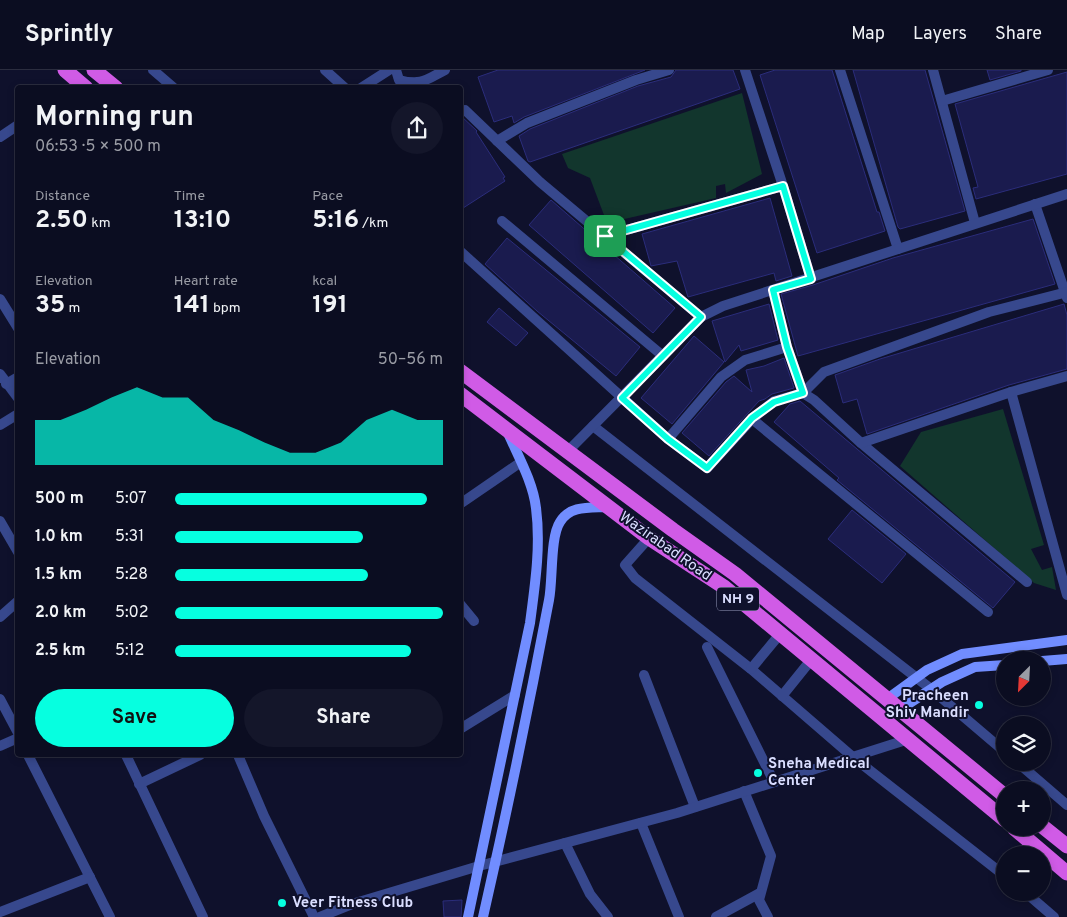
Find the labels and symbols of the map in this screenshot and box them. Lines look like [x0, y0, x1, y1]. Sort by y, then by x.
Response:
pin [584, 215, 626, 257]
street label: Wazirabad Road [615, 508, 715, 586]
road number: NH 9 [717, 588, 759, 610]
north arrow [996, 651, 1051, 706]
place label: Pracheen Shiv Mandir [886, 687, 970, 723]
marker: Pracheen Shiv Mandir [973, 699, 985, 711]
place label: Sneha Medical Center [768, 755, 870, 791]
marker: Sneha Medical Center [752, 767, 764, 779]
place label: Veer Fitness Club [292, 894, 413, 913]
marker: Veer Fitness Club [276, 897, 288, 909]

